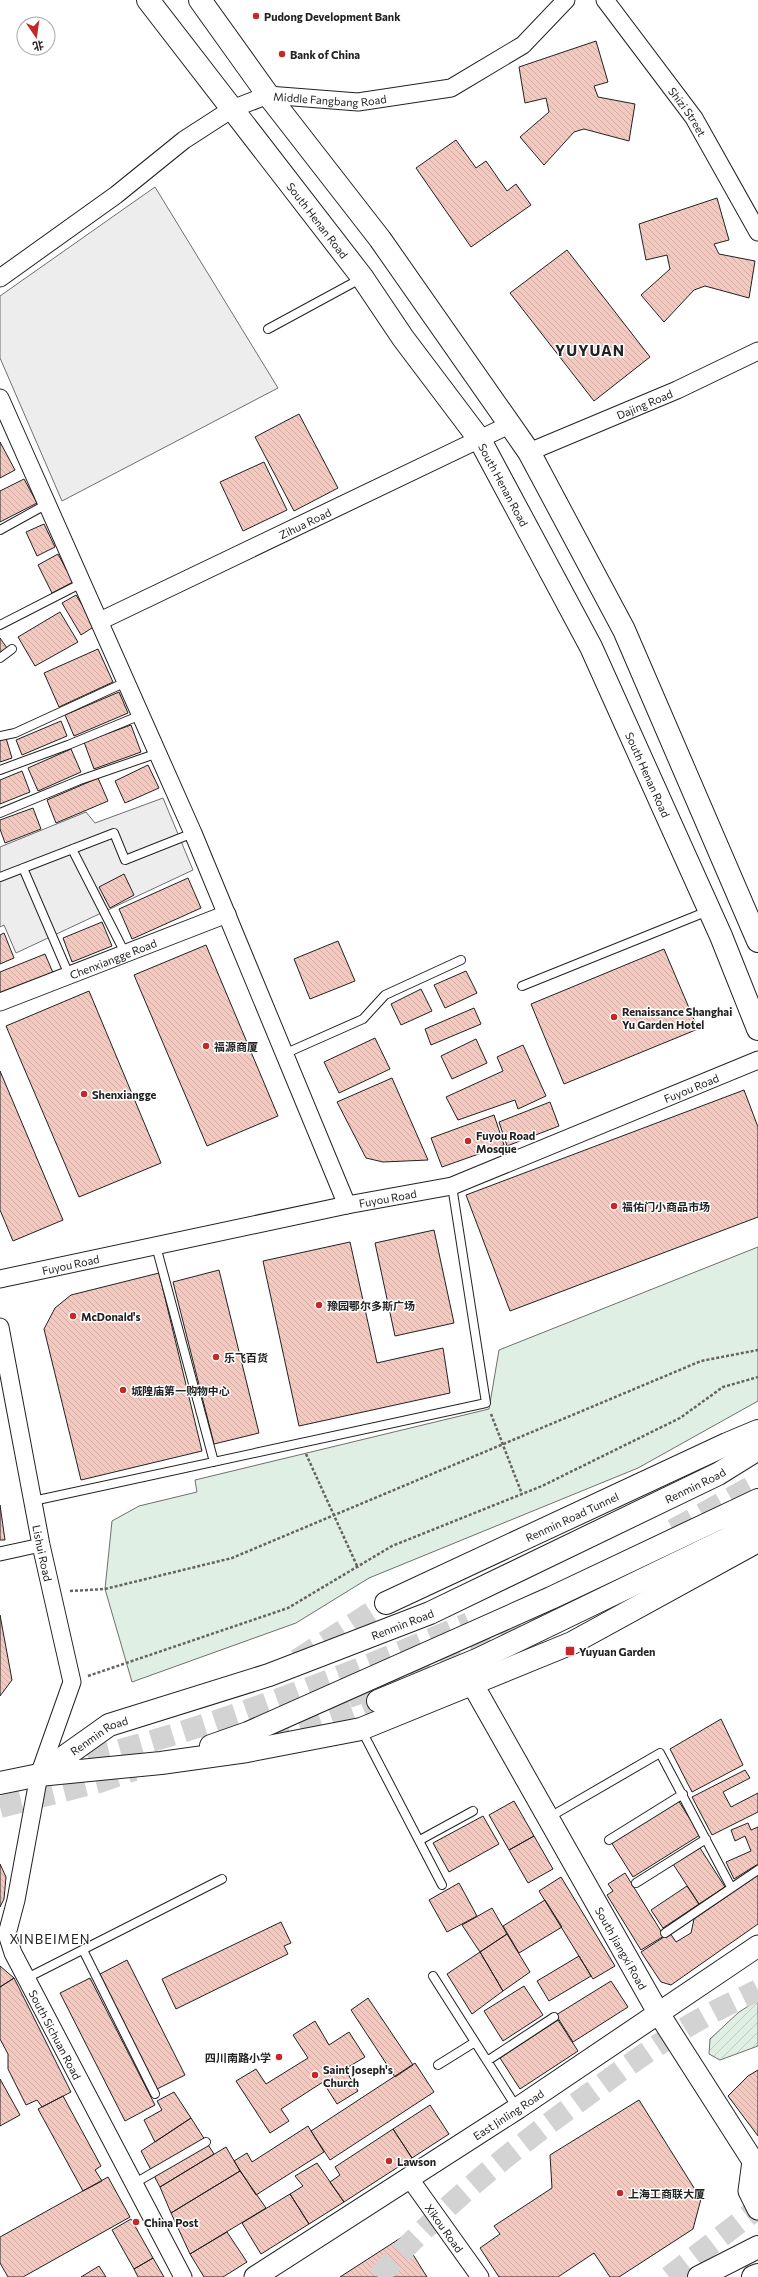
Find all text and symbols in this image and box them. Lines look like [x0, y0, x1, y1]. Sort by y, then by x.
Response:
place label: Pudong Development Bank [264, 10, 401, 23]
marker: Pudong Development Bank [251, 11, 261, 21]
north arrow [16, 16, 56, 56]
text: 北 [32, 39, 45, 54]
place label: Bank of China [290, 48, 360, 61]
marker: Bank of China [277, 49, 287, 59]
street label: Shizi Street [666, 84, 710, 139]
street label: Middle Fangbang Road [273, 89, 387, 109]
street label: South Henan Road [285, 179, 351, 261]
district label: YUYUAN [555, 341, 625, 359]
street label: Dajing Road [614, 386, 674, 421]
street label: South Henan Road [476, 441, 532, 528]
street label: Zihua Road [277, 505, 333, 541]
street label: South Henan Road [623, 730, 673, 819]
street label: Chenxiangge Road [67, 936, 158, 981]
place label: Renaissance Shanghai Yu Garden Hotel [622, 1005, 732, 1031]
marker: Renaissance Shanghai Yu Garden Hotel [609, 1012, 619, 1022]
place label: 福源商厦 [214, 1040, 258, 1053]
marker: 福源商厦 [201, 1041, 211, 1051]
street label: Fuyou Road [662, 1070, 720, 1105]
place label: Shenxiangge [92, 1088, 157, 1101]
marker: Shenxiangge [79, 1089, 89, 1099]
place label: Fuyou Road Mosque [476, 1129, 535, 1155]
marker: Fuyou Road Mosque [463, 1136, 473, 1146]
street label: Fuyou Road [358, 1186, 417, 1209]
place label: 福佑门小商品市场 [622, 1200, 710, 1213]
marker: 福佑门小商品市场 [609, 1201, 619, 1211]
street label: Fuyou Road [41, 1252, 100, 1276]
place label: 豫园鄂尔多斯广场 [327, 1299, 415, 1312]
marker: 豫园鄂尔多斯广场 [314, 1300, 324, 1310]
place label: McDonald's [81, 1310, 141, 1323]
marker: McDonald's [68, 1311, 78, 1321]
place label: 乐飞百货 [224, 1351, 268, 1364]
marker: 乐飞百货 [211, 1352, 221, 1362]
place label: 城隍庙第一购物中心 [131, 1384, 230, 1397]
marker: 城隍庙第一购物中心 [118, 1385, 128, 1395]
street label: Renmin Road [663, 1465, 728, 1505]
street label: Renmin Road Tunnel [523, 1489, 620, 1544]
street label: Lishui Road [31, 1524, 55, 1582]
street label: Renmin Road [369, 1606, 435, 1642]
marker: Yuyuan Garden [564, 1645, 576, 1657]
place label: Yuyuan Garden [579, 1645, 655, 1658]
street label: Renmin Road [67, 1713, 129, 1757]
street label: South Jiangxi Road [593, 1904, 650, 1991]
district label: XINBEIMEN [10, 1931, 90, 1947]
street label: South Sichuan Road [27, 1987, 84, 2081]
place label: 四川南路小学 [205, 2051, 271, 2064]
marker: 四川南路小学 [274, 2052, 284, 2062]
place label: Saint Joseph's Church [323, 2063, 393, 2089]
marker: Saint Joseph's Church [310, 2070, 320, 2080]
street label: East Jinling Road [470, 2086, 546, 2142]
place label: Lawson [397, 2155, 436, 2168]
marker: Lawson [384, 2156, 394, 2166]
place label: 上海工商联大厦 [628, 2187, 705, 2200]
marker: 上海工商联大厦 [615, 2188, 625, 2198]
street label: Xikou Road [423, 2201, 467, 2255]
place label: China Post [144, 2216, 199, 2229]
marker: China Post [131, 2217, 141, 2227]

